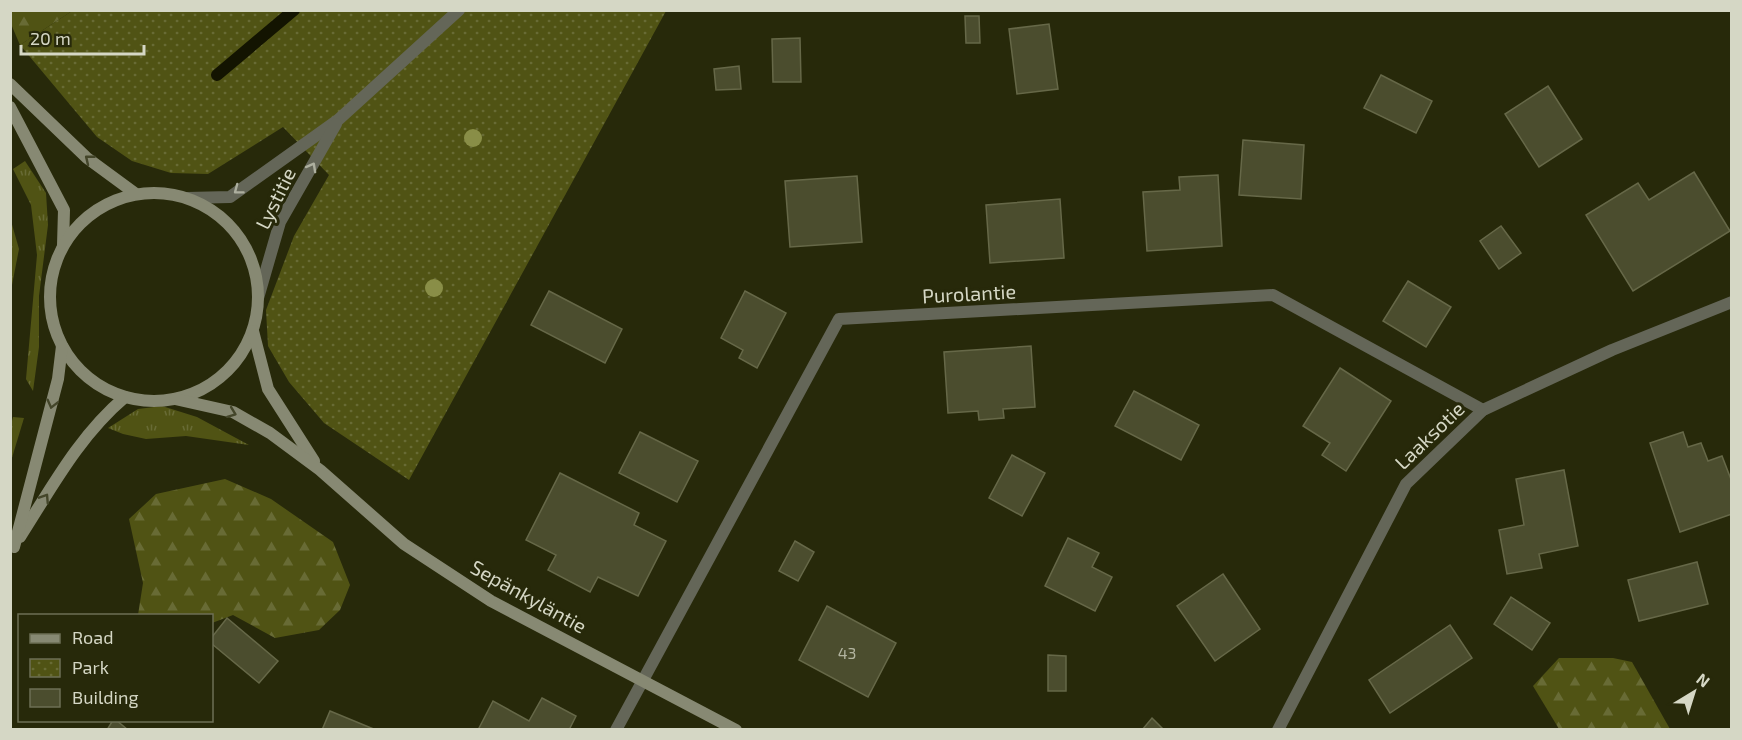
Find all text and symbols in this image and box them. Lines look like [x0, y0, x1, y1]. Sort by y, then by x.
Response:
scale bar [21, 18, 144, 56]
text: 20 m [30, 27, 71, 49]
one-way arrow [85, 156, 96, 167]
street label: Lystitie [250, 163, 300, 233]
one-way arrow [304, 163, 316, 173]
one-way arrow [234, 183, 245, 194]
street label: Purolantie [921, 279, 1017, 307]
street label: Laaksotie [1389, 396, 1469, 474]
one-way arrow [46, 398, 59, 408]
one-way arrow [226, 406, 237, 418]
one-way arrow [38, 493, 49, 504]
street label: Sepänkyläntie [467, 554, 591, 638]
legend [18, 614, 213, 722]
text: Road [72, 626, 113, 648]
house number: 43 [838, 643, 856, 662]
text: Park [72, 656, 109, 678]
north arrow [1664, 662, 1724, 722]
text: N [1693, 669, 1714, 691]
text: Building [72, 686, 139, 708]

